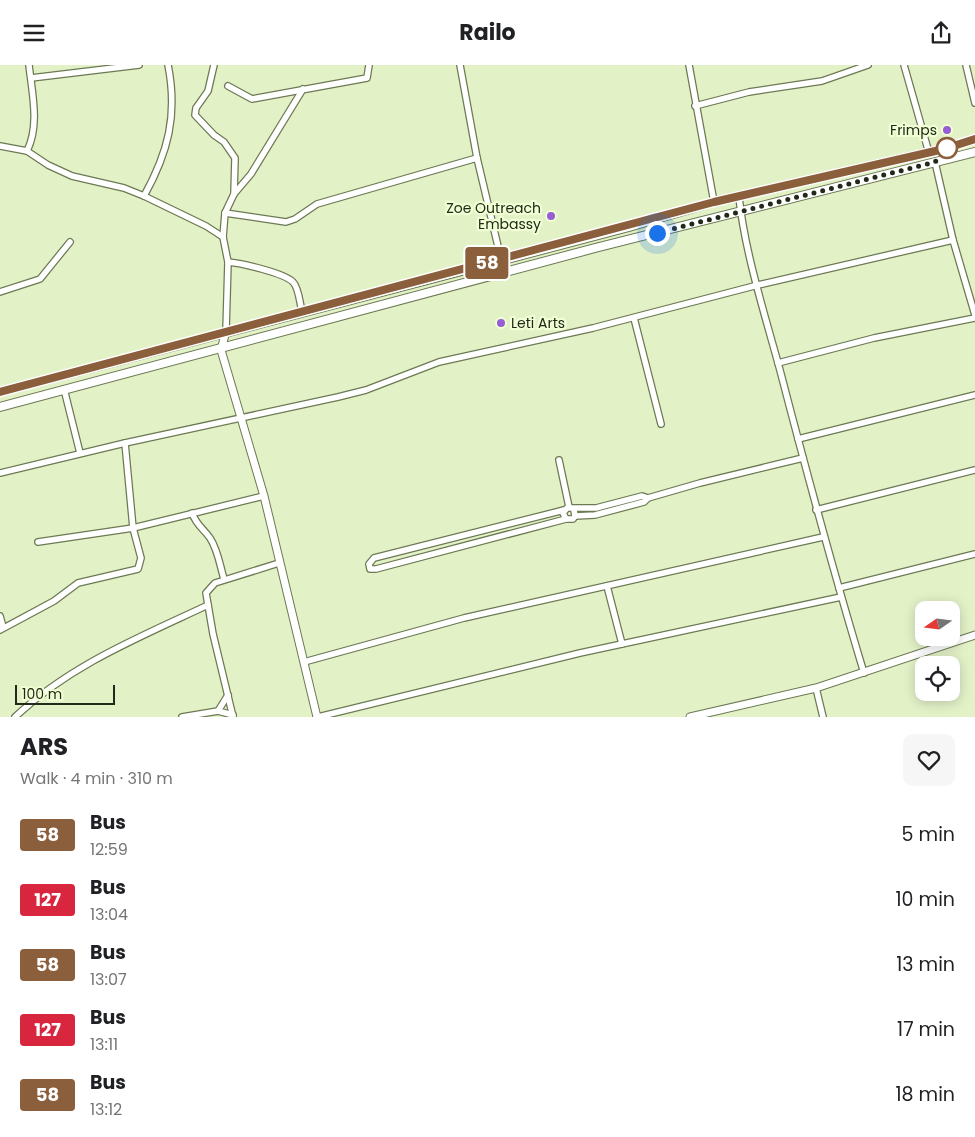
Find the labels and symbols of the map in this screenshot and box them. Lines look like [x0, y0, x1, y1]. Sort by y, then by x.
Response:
place label: Frimps [890, 120, 937, 140]
marker: Frimps [941, 124, 953, 136]
unlabelled marker [936, 137, 958, 159]
place label: Zoe Outreach Embassy [446, 198, 541, 234]
marker: Zoe Outreach Embassy [545, 210, 557, 222]
your location [645, 221, 670, 246]
line badge: 58 [464, 247, 510, 279]
place label: Leti Arts [511, 313, 565, 333]
marker: Leti Arts [495, 317, 507, 329]
north arrow [915, 601, 960, 646]
scale bar [15, 682, 115, 705]

